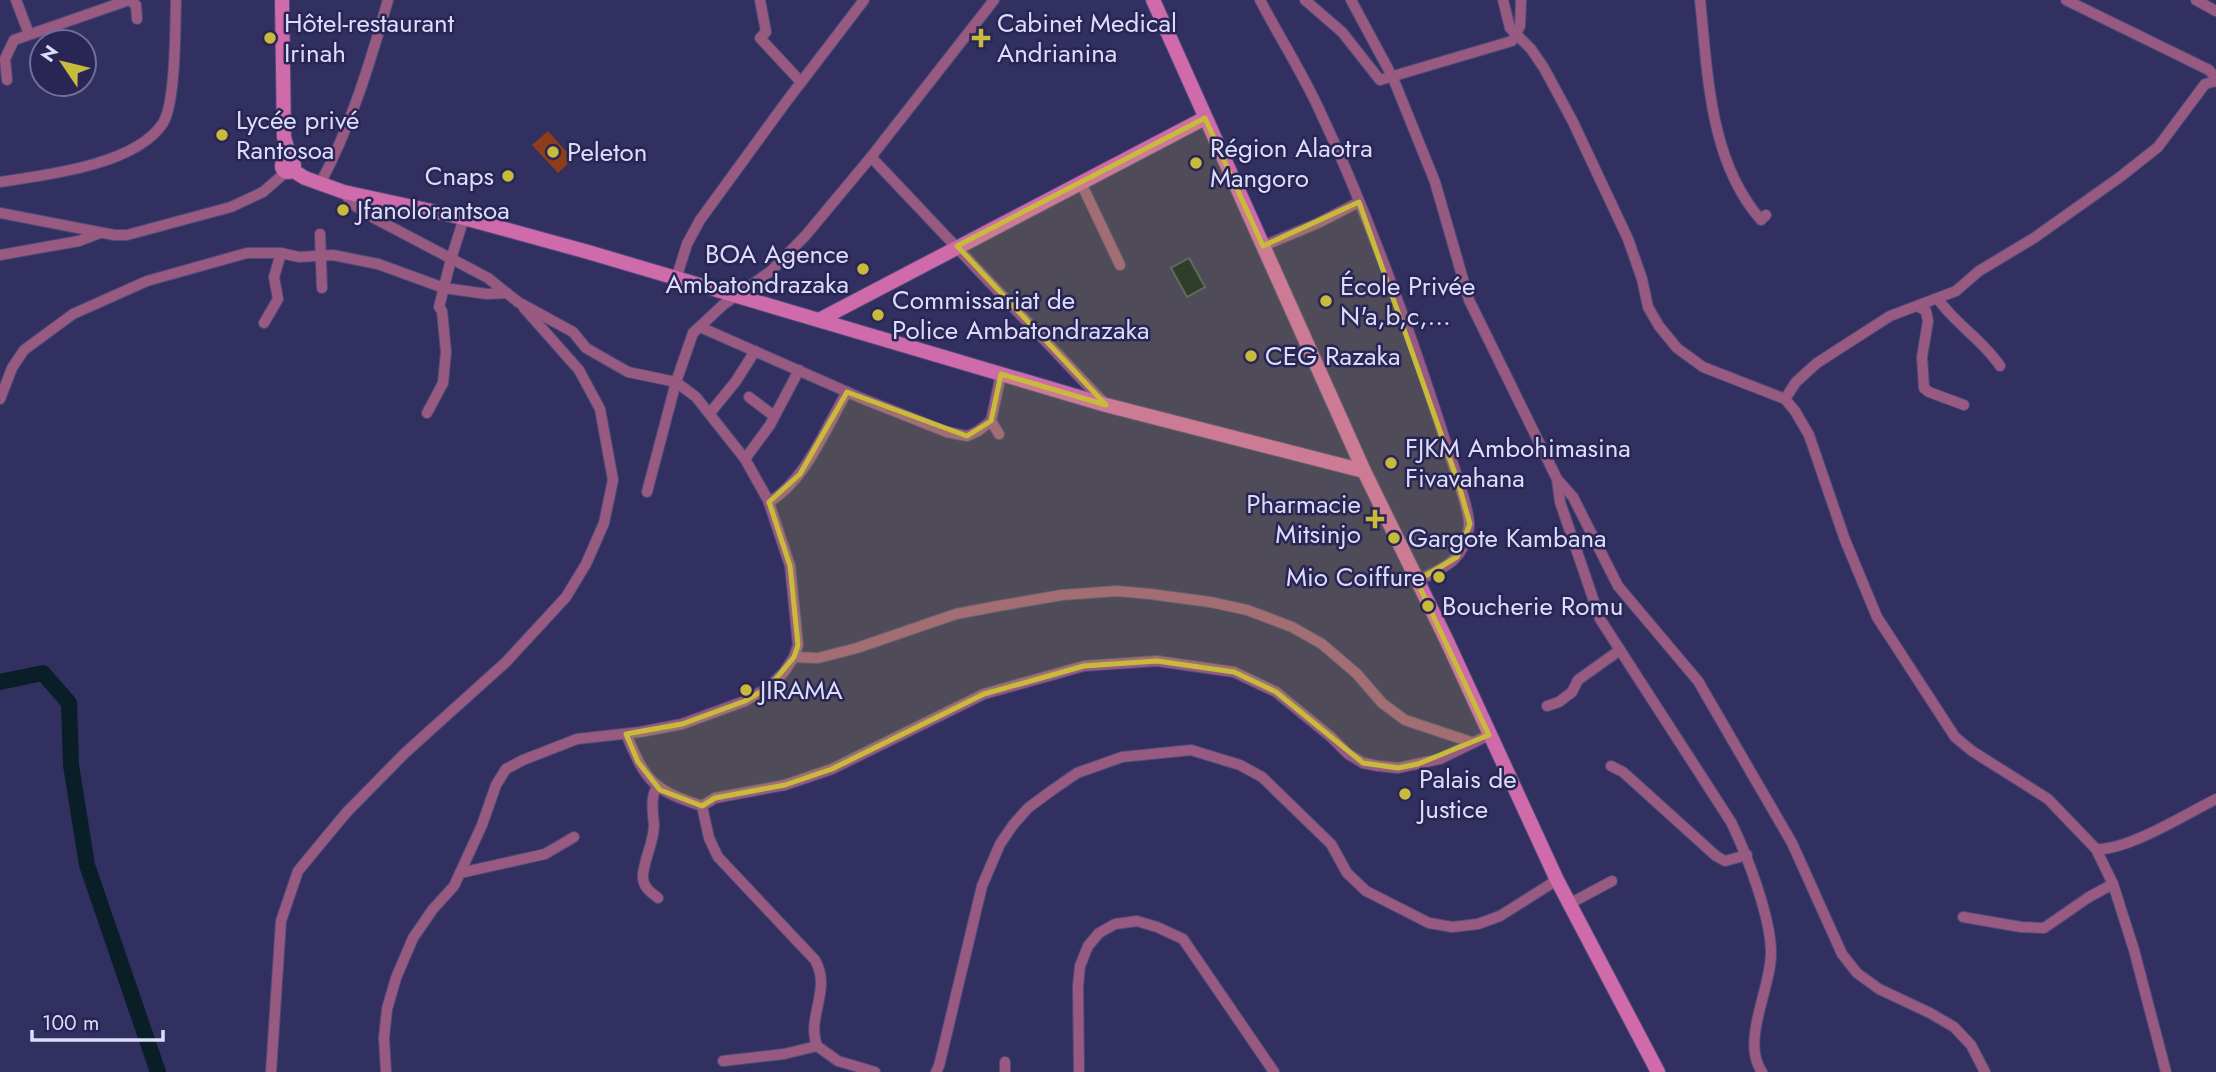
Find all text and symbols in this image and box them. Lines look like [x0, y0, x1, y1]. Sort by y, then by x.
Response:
place label: Hôtel-restaurant Irinah [284, 4, 455, 72]
place label: Cabinet Medical Andrianina [997, 4, 1177, 72]
north arrow [28, 28, 98, 98]
marker: Cabinet Medical Andrianina [971, 28, 991, 48]
marker: Hôtel-restaurant Irinah [262, 30, 278, 46]
text: N [34, 40, 65, 67]
place label: Lycée privé Rantosoa [236, 101, 359, 169]
marker: Lycée privé Rantosoa [214, 127, 230, 143]
place label: Région Alaotra Mangoro [1210, 129, 1373, 197]
place label: Peleton [567, 133, 647, 171]
marker: Peleton [545, 144, 561, 160]
marker: Région Alaotra Mangoro [1188, 155, 1204, 171]
place label: Cnaps [425, 157, 494, 195]
marker: Cnaps [500, 168, 516, 184]
place label: Jfanolorantsoa [354, 191, 510, 229]
marker: Jfanolorantsoa [335, 202, 351, 218]
place label: BOA Agence Ambatondrazaka [665, 235, 849, 303]
marker: BOA Agence Ambatondrazaka [855, 261, 871, 277]
place label: École Privée N'a,b,c,... [1340, 267, 1475, 335]
place label: Commissariat de Police Ambatondrazaka [892, 281, 1150, 349]
marker: École Privée N'a,b,c,... [1318, 293, 1334, 309]
marker: Commissariat de Police Ambatondrazaka [870, 307, 886, 323]
place label: CEG Razaka [1265, 337, 1401, 375]
marker: CEG Razaka [1243, 348, 1259, 364]
place label: FJKM Ambohimasina Fivavahana [1405, 429, 1631, 497]
marker: FJKM Ambohimasina Fivavahana [1383, 455, 1399, 471]
place label: Pharmacie Mitsinjo [1246, 485, 1361, 553]
marker: Pharmacie Mitsinjo [1367, 511, 1383, 527]
place label: Gargote Kambana [1408, 519, 1607, 557]
marker: Gargote Kambana [1386, 530, 1402, 546]
place label: Mio Coiffure [1286, 558, 1425, 596]
marker: Mio Coiffure [1431, 569, 1447, 585]
place label: Boucherie Romu [1442, 587, 1623, 625]
marker: Boucherie Romu [1420, 598, 1436, 614]
place label: JIRAMA [757, 671, 843, 709]
marker: JIRAMA [738, 682, 754, 698]
place label: Palais de Justice [1416, 760, 1517, 828]
marker: Palais de Justice [1397, 786, 1413, 802]
scale bar [32, 998, 163, 1042]
text: 100 m [42, 1008, 99, 1038]

